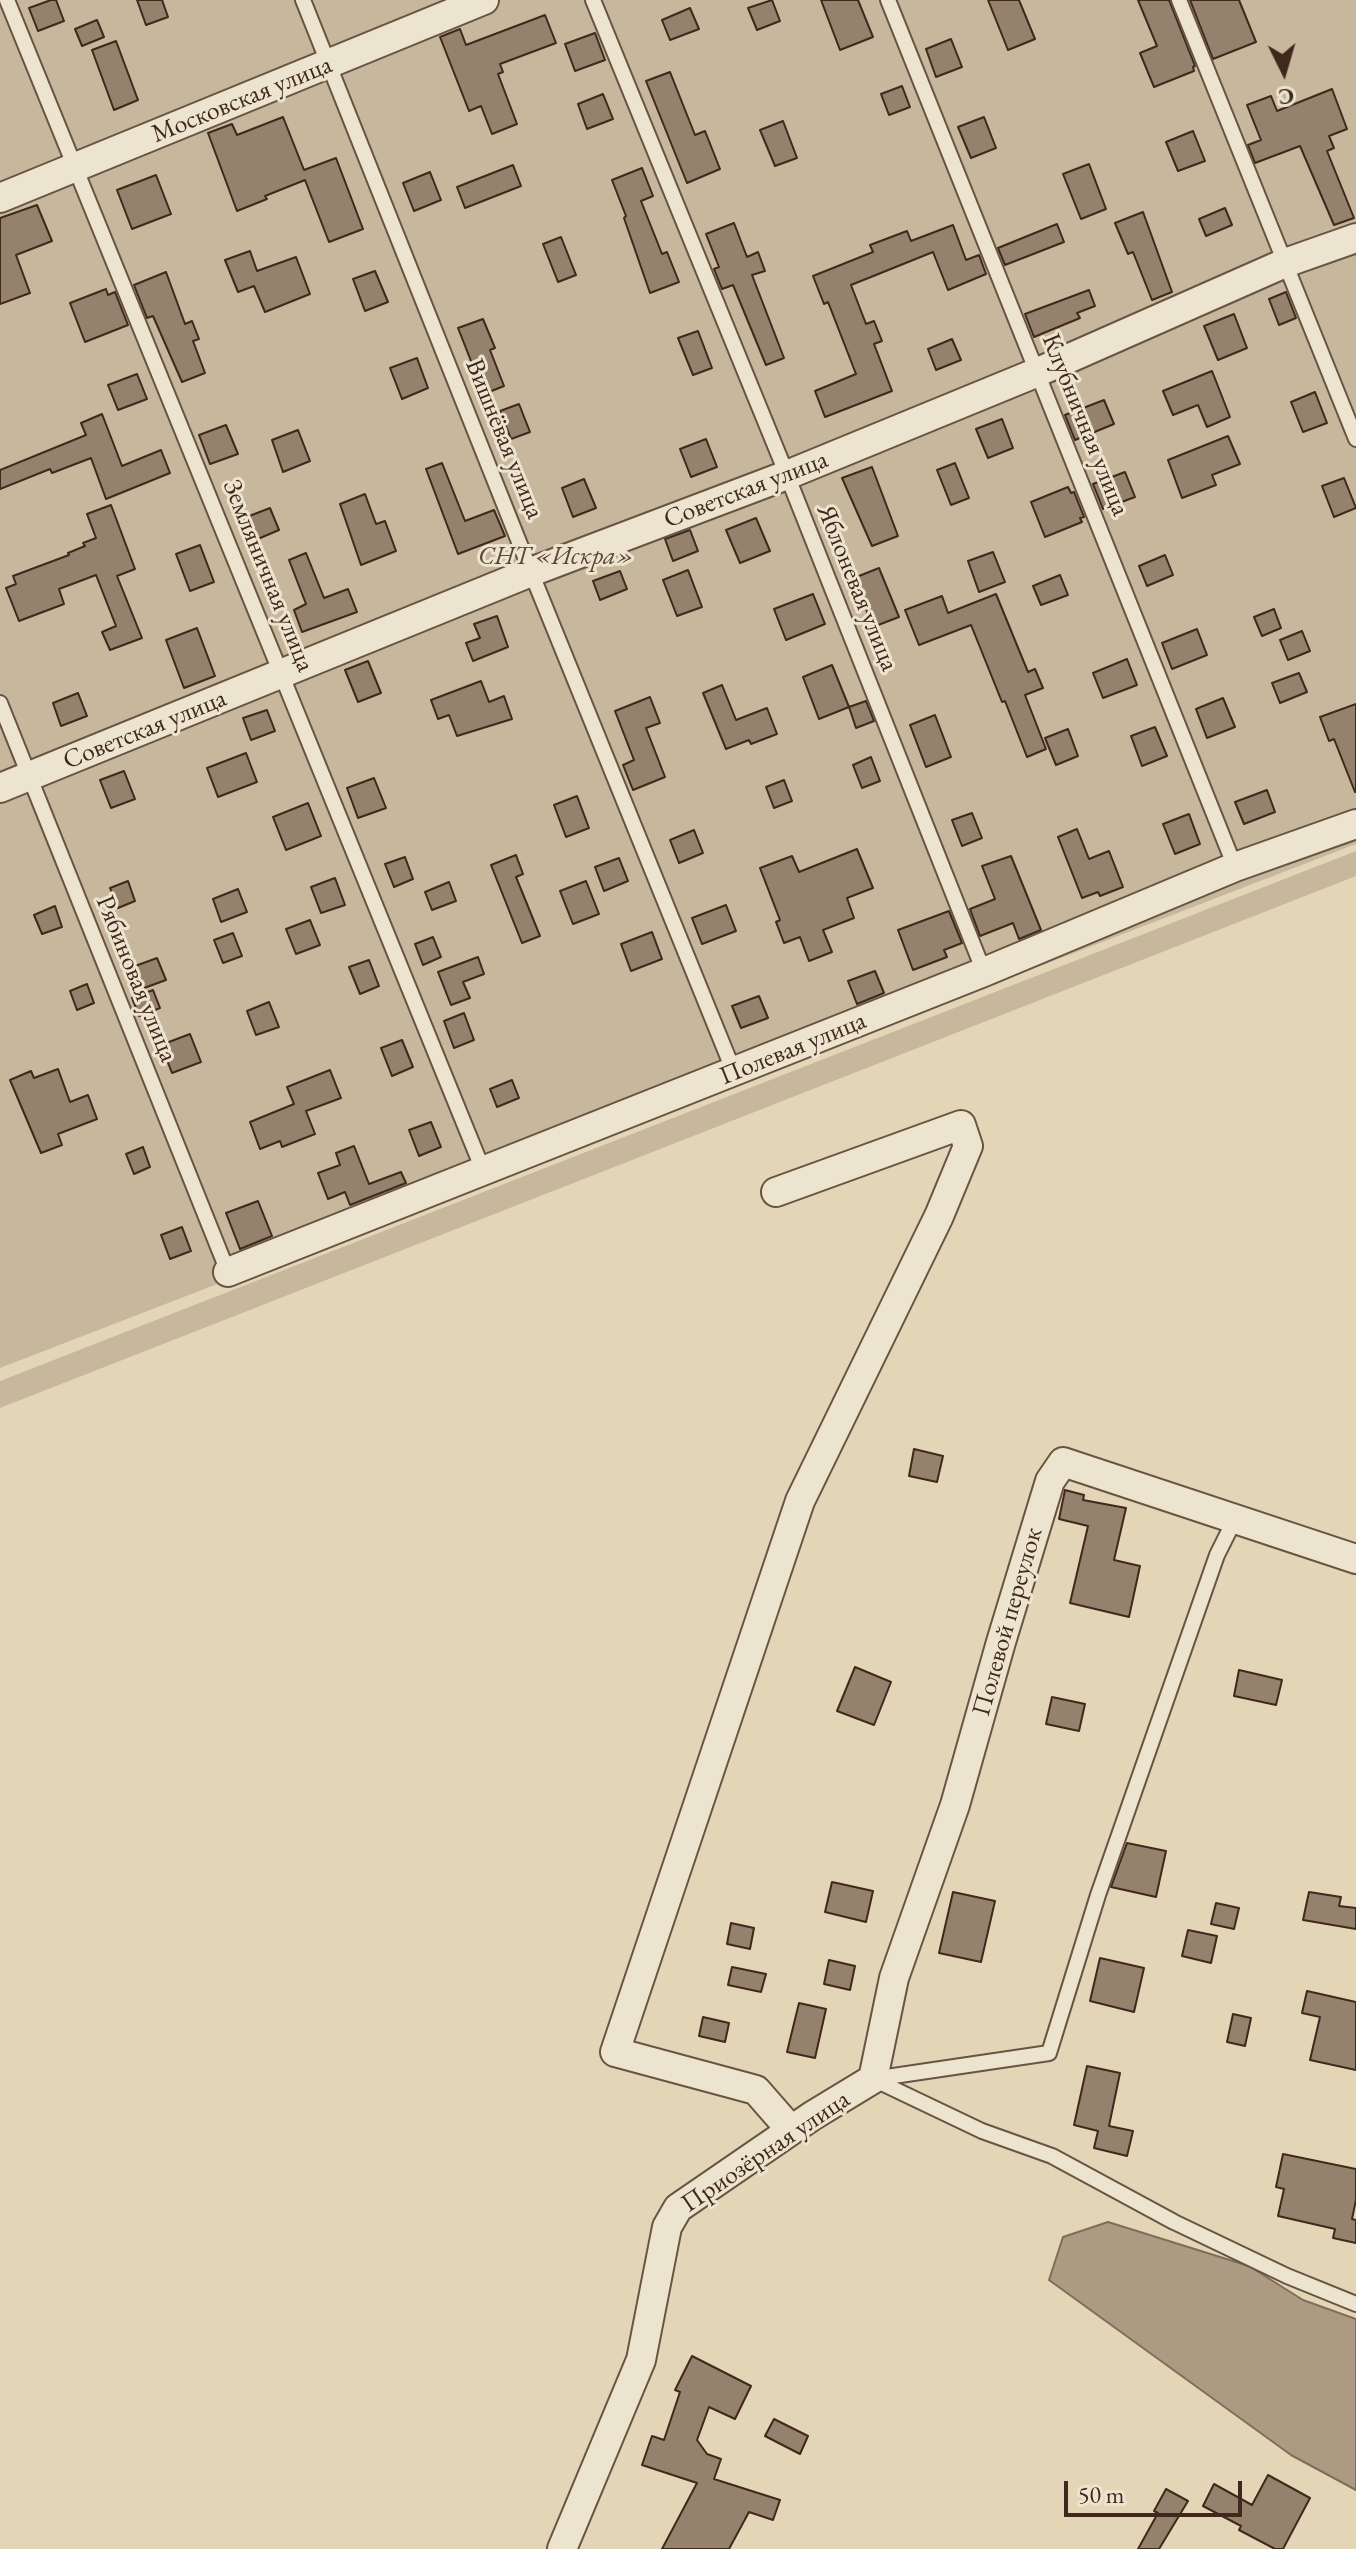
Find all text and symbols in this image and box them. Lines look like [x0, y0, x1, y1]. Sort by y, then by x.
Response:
north arrow [1244, 32, 1324, 112]
street label: Московская улица [147, 50, 337, 150]
text: С [1277, 81, 1295, 112]
street label: Клубничная улица [1034, 329, 1136, 521]
street label: Вишнёвая улица [458, 355, 550, 523]
street label: Советская улица [660, 444, 832, 536]
street label: Земляничная улица [215, 476, 321, 676]
street label: Яблоневая улица [809, 500, 905, 676]
park label: СНТ «Искра» [478, 541, 634, 573]
street label: Советская улица [59, 683, 231, 777]
street label: Рябиновая улица [88, 891, 184, 1067]
street label: Полевая улица [715, 1005, 871, 1093]
street label: Полевой переулок [966, 1524, 1050, 1720]
street label: Приозёрная улица [676, 2084, 856, 2220]
scale bar [1068, 2465, 1246, 2515]
text: 50 m [1078, 2479, 1125, 2510]

